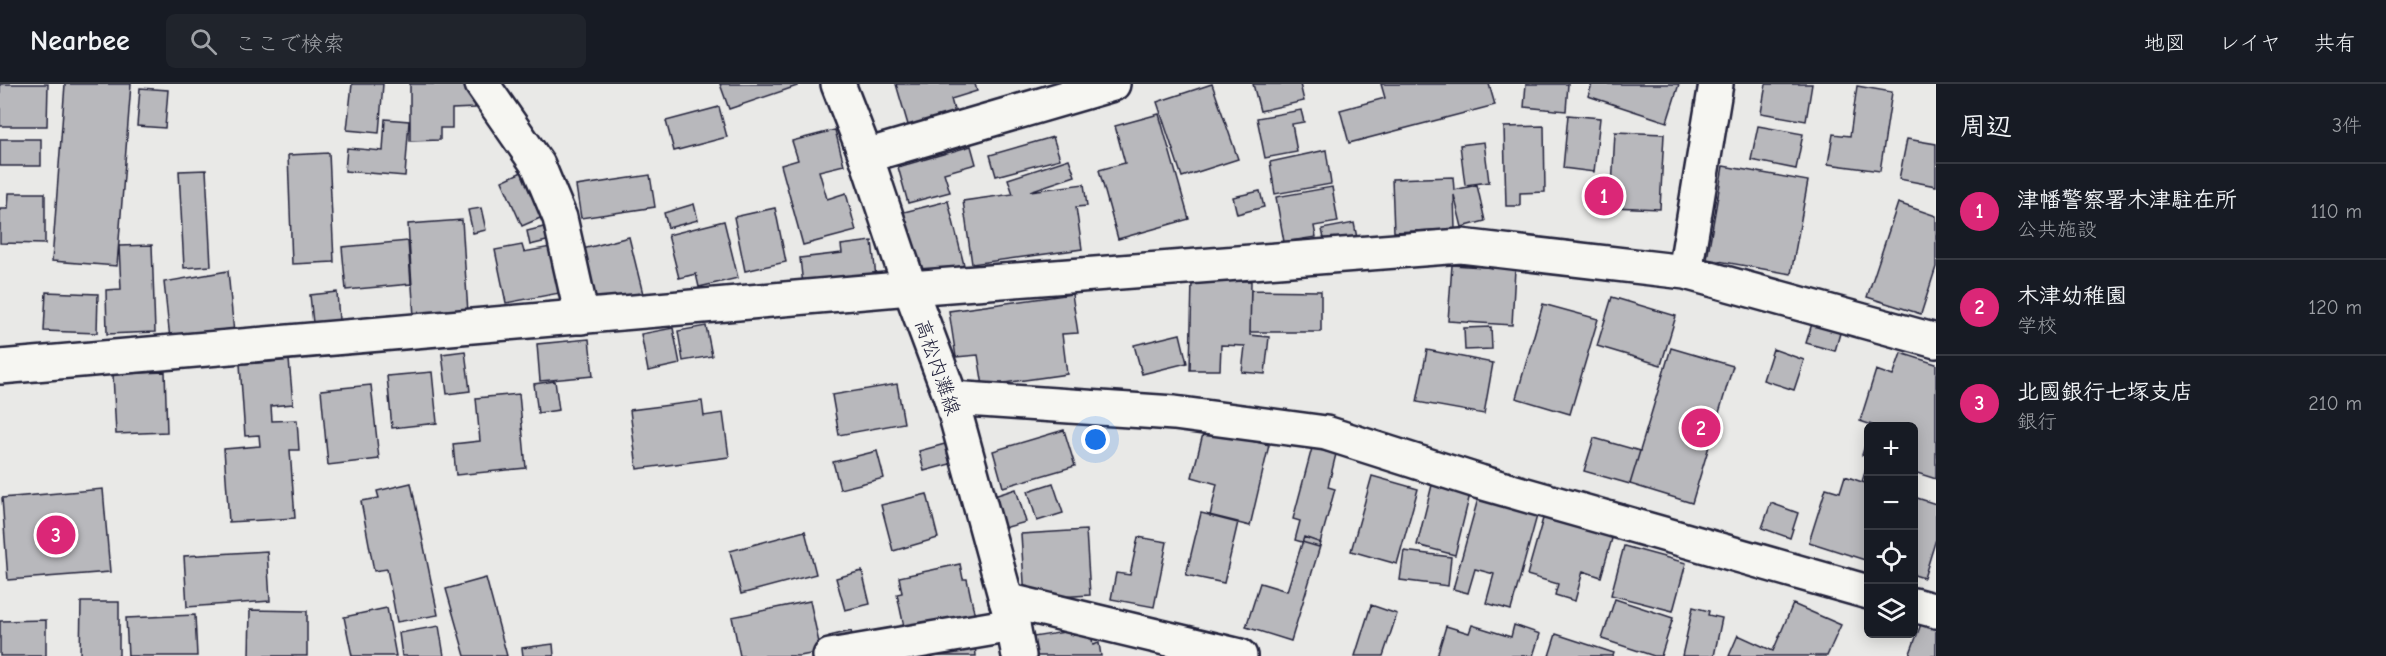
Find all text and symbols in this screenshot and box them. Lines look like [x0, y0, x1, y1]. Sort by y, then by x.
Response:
search box [166, 14, 586, 68]
text: Nearbee [30, 25, 130, 57]
icon: search [187, 25, 220, 58]
text: ここで検索 [235, 31, 345, 57]
text: 地図 [2144, 31, 2186, 55]
text: レイヤ [2219, 31, 2281, 55]
text: 共有 [2314, 31, 2356, 55]
text: 周辺 [1960, 112, 2012, 142]
text: 3件 [2332, 114, 2362, 137]
pin: 1 [1584, 174, 1624, 218]
text: 津幡警察署木津駐在所 [2017, 187, 2237, 213]
text: 1 [1976, 200, 1983, 223]
text: 110 m [2311, 200, 2362, 223]
text: 公共施設 [2017, 218, 2097, 241]
text: 木津幼稚園 [2017, 283, 2127, 309]
text: 2 [1975, 296, 1984, 319]
text: 120 m [2308, 296, 2362, 319]
text: 学校 [2017, 314, 2057, 337]
street label: 高松内灘線 [910, 316, 965, 418]
text: 北國銀行七塚支店 [2017, 379, 2193, 405]
text: 3 [1975, 392, 1984, 415]
text: 210 m [2308, 392, 2362, 415]
pin: 2 [1682, 406, 1720, 450]
text: 銀行 [2017, 410, 2057, 433]
map controls [1864, 422, 1918, 638]
button: + [1864, 422, 1918, 476]
your location [1081, 425, 1110, 454]
button: − [1864, 476, 1918, 530]
pin: 3 [36, 512, 76, 558]
button: locate [1864, 530, 1918, 584]
button: layers [1864, 584, 1918, 638]

